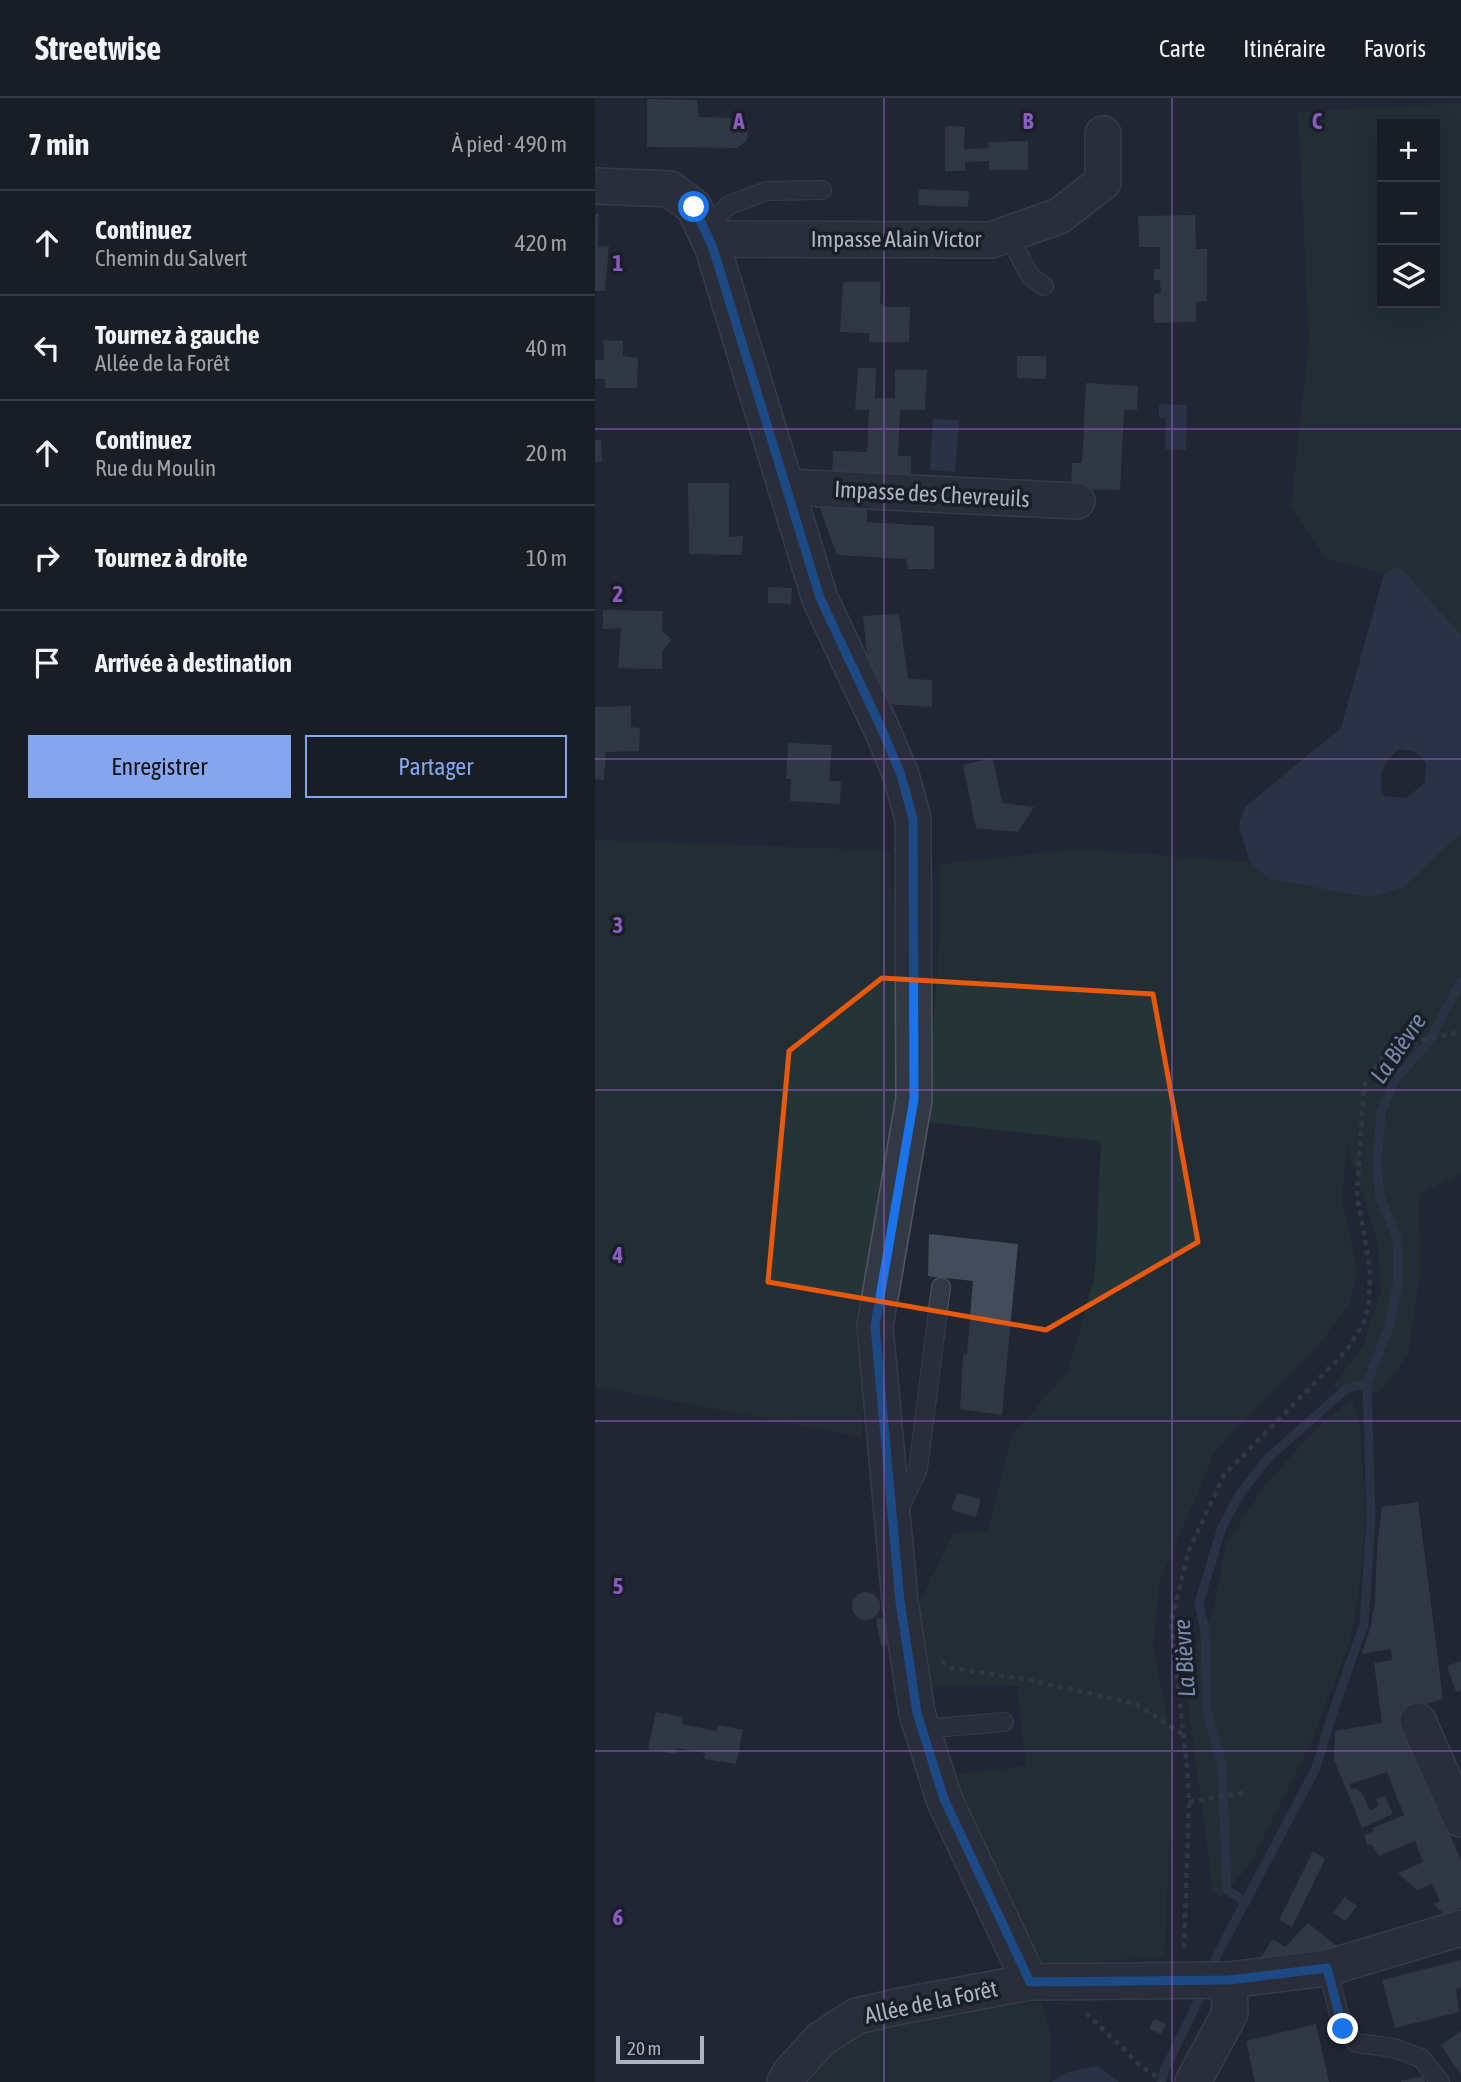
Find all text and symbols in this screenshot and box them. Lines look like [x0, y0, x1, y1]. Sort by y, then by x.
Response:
text: Streetwise [35, 29, 161, 67]
text: Carte [1159, 35, 1205, 62]
text: Itinéraire [1243, 35, 1326, 62]
text: Favoris [1364, 35, 1426, 62]
text: A [732, 108, 745, 134]
text: B [1023, 108, 1034, 134]
text: C [1312, 108, 1323, 134]
map controls [1377, 119, 1440, 308]
button: + [1377, 119, 1440, 182]
text: 7 min [28, 127, 89, 161]
text: À pied · 490 m [452, 131, 567, 157]
button: − [1377, 182, 1440, 245]
route start [678, 191, 709, 222]
text: Continuez [95, 215, 191, 245]
icon: ahead [28, 224, 66, 262]
street label: Impasse Alain Victor [811, 226, 982, 252]
text: 420 m [515, 230, 567, 256]
text: Chemin du Salvert [95, 245, 247, 271]
button: layers [1377, 245, 1440, 308]
text: 1 [613, 250, 624, 276]
text: Tournez à gauche [95, 320, 260, 350]
icon: left [28, 329, 66, 367]
text: 40 m [526, 335, 567, 361]
text: Allée de la Forêt [95, 350, 230, 376]
text: Continuez [95, 425, 191, 455]
icon: ahead [28, 434, 66, 472]
text: 20 m [526, 440, 567, 466]
text: Rue du Moulin [95, 455, 216, 481]
street label: Impasse des Chevreuils [834, 476, 1030, 512]
icon: right [28, 539, 66, 577]
text: Tournez à droite [95, 543, 248, 573]
text: 10 m [526, 545, 567, 571]
text: 2 [613, 581, 623, 607]
icon: arrive [28, 644, 66, 682]
text: Arrivée à destination [95, 648, 292, 678]
button: Enregistrer [28, 735, 291, 798]
button: Partager [305, 735, 567, 798]
text: 3 [613, 912, 623, 938]
water label: La Bièvre [1365, 1008, 1431, 1088]
text: 4 [612, 1242, 624, 1268]
text: 5 [613, 1573, 624, 1599]
water label: La Bièvre [1168, 1618, 1200, 1698]
text: 6 [613, 1904, 624, 1930]
street label: Allée de la Forêt [862, 1975, 1000, 2029]
route end [1327, 2013, 1358, 2044]
scale bar [616, 2033, 703, 2065]
text: 20 m [627, 2037, 661, 2059]

